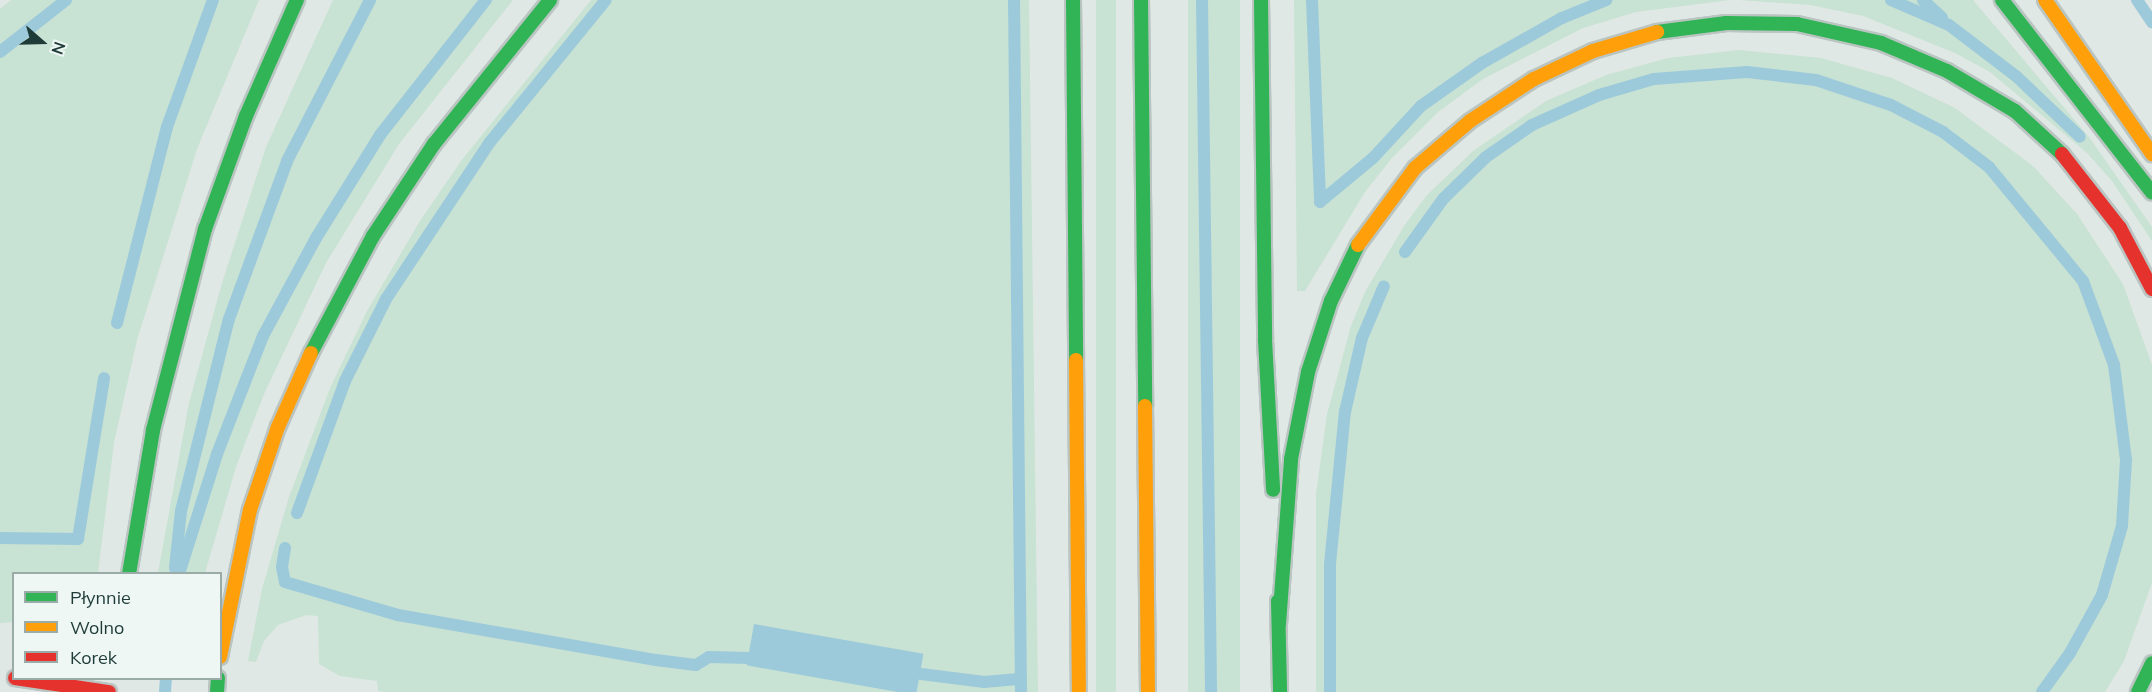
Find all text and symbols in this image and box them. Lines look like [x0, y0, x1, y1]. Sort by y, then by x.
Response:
north arrow [12, 12, 72, 72]
text: N [47, 39, 70, 57]
legend [12, 572, 222, 680]
text: Płynnie [70, 586, 131, 609]
text: Wolno [70, 616, 124, 639]
text: Korek [70, 646, 117, 669]

